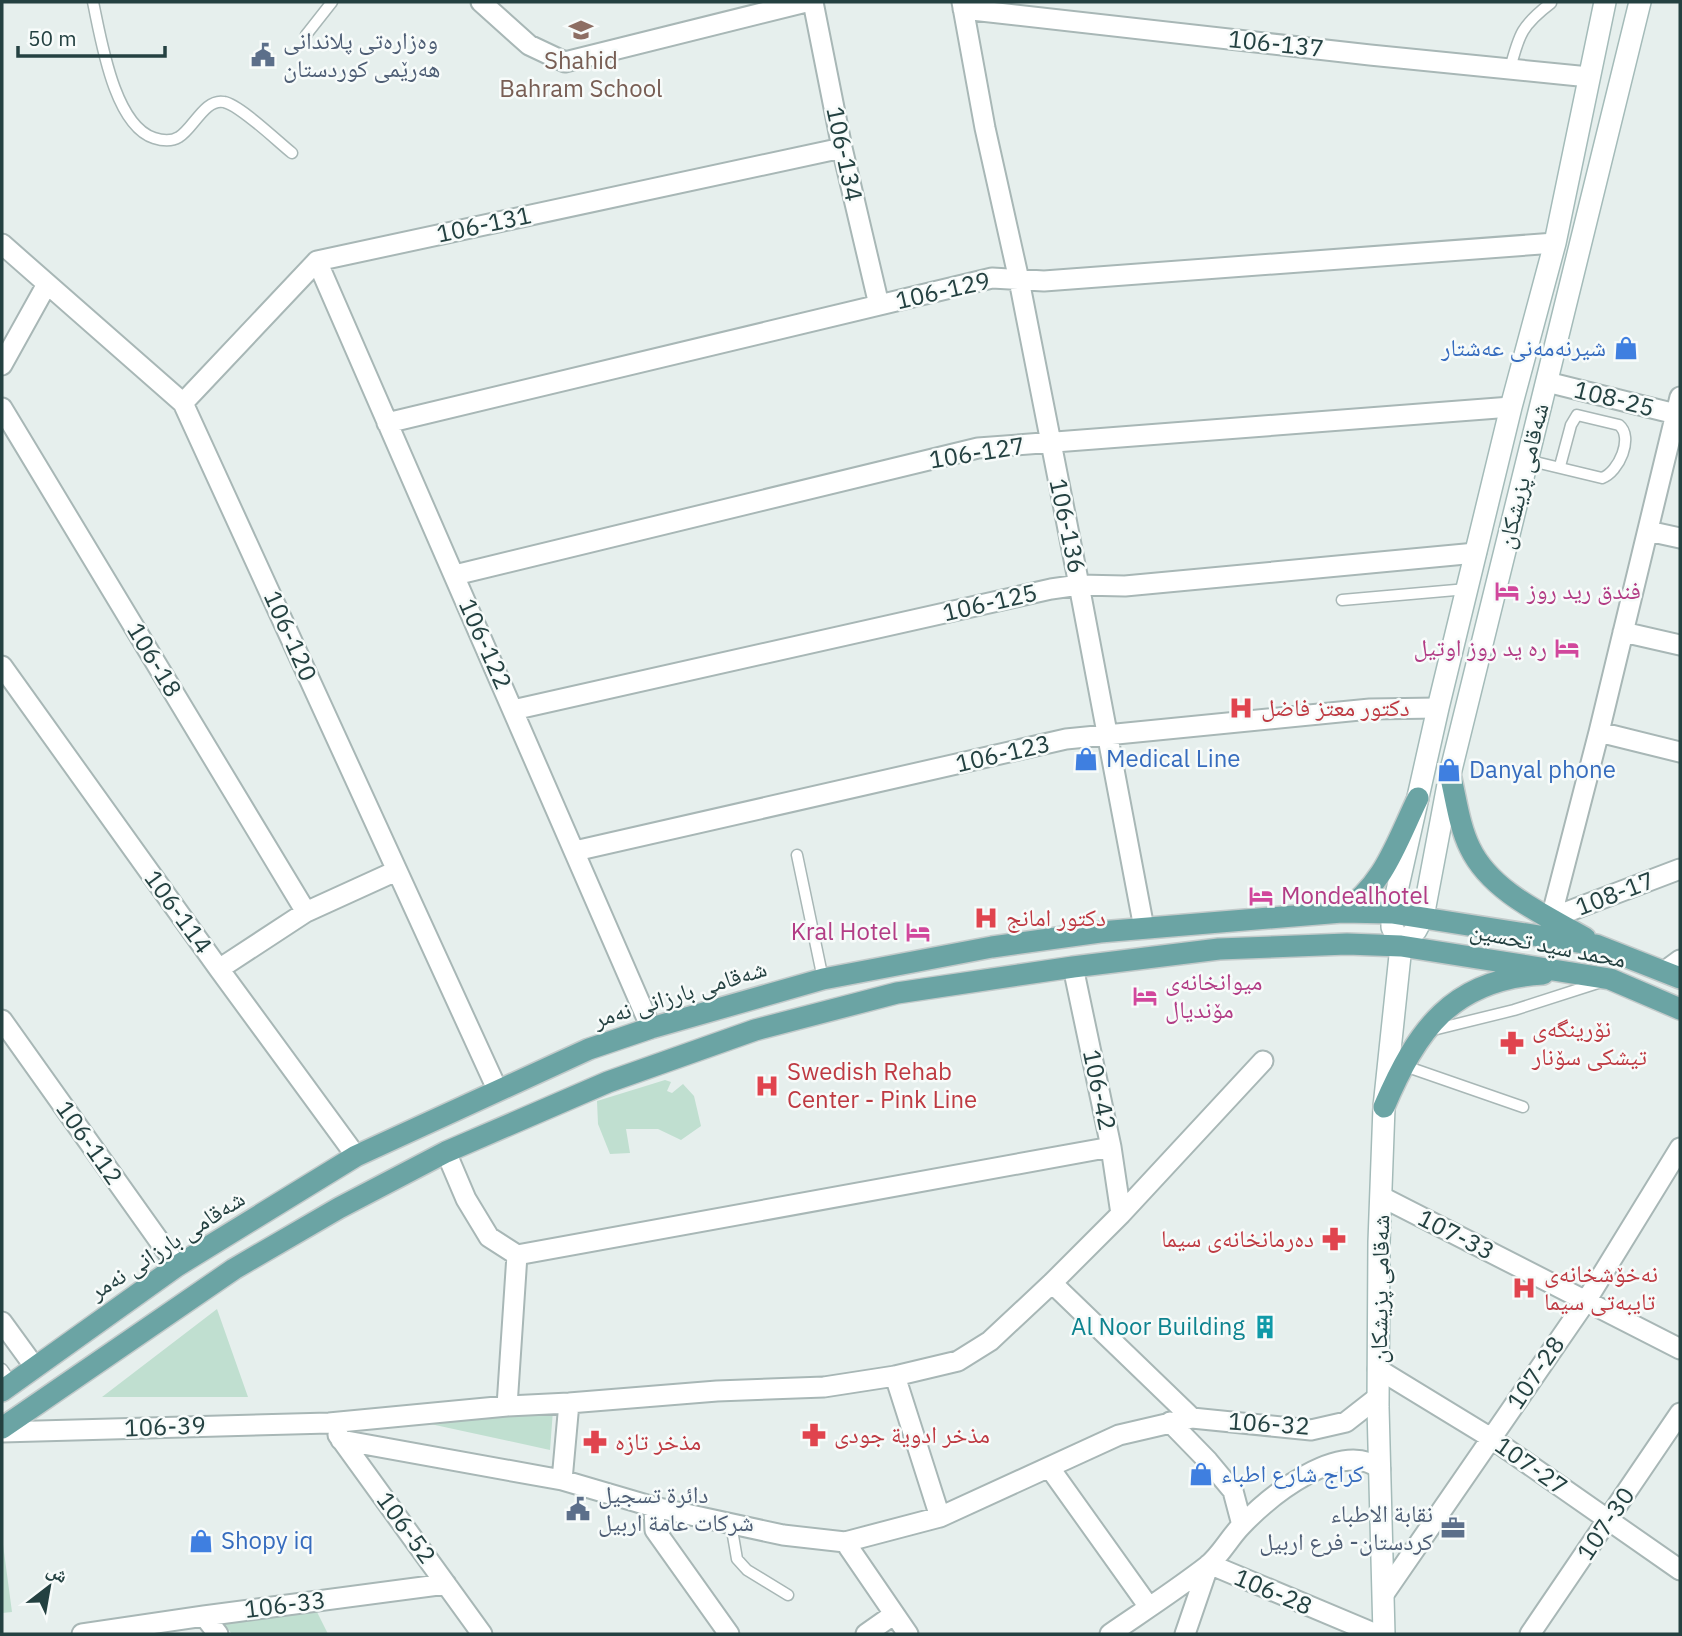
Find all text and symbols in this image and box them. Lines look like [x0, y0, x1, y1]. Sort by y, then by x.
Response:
scale bar [18, 14, 164, 58]
school or university icon: Shahid Bahram School [567, 16, 595, 44]
street label: 106-137 [1227, 22, 1326, 64]
text: 50 m [28, 24, 77, 52]
place label: وەزارەتی پلاندانی هەرێمی کوردستان [283, 24, 441, 84]
public building icon: وەزارەتی پلاندانی هەرێمی کوردستان [249, 41, 277, 69]
place label: Shahid Bahram School [499, 44, 663, 104]
street label: 106-134 [819, 104, 871, 204]
street label: 106-131 [434, 198, 534, 250]
street label: 106-129 [892, 264, 993, 316]
place label: شیرنەمەنی عەشتار [1440, 331, 1606, 363]
shop icon: شیرنەمەنی عەشتار [1612, 334, 1640, 362]
street label: 108-25 [1571, 373, 1658, 423]
street label: شەقامی پزیشکان [1488, 400, 1556, 552]
street label: 106-127 [927, 429, 1027, 475]
street label: 106-136 [1042, 476, 1094, 576]
place label: فندق ريد روز [1526, 574, 1641, 606]
street label: 106-125 [939, 576, 1040, 628]
hotel icon: فندق ريد روز [1493, 577, 1521, 605]
street label: 106-120 [257, 585, 325, 686]
street label: 106-122 [452, 593, 520, 694]
street label: 106-18 [120, 616, 190, 703]
place label: ره يد روز اوتيل [1414, 631, 1547, 663]
hotel icon: ره يد روز اوتيل [1553, 634, 1581, 662]
place label: دكتور معتز فاضل [1261, 691, 1410, 723]
hospital icon: دكتور معتز فاضل [1227, 694, 1255, 722]
street label: 106-123 [952, 727, 1053, 779]
place label: Medical Line [1106, 742, 1241, 774]
shop icon: Medical Line [1072, 745, 1100, 773]
place label: Danyal phone [1469, 753, 1616, 785]
shop icon: Danyal phone [1435, 756, 1463, 784]
street label: 106-114 [138, 863, 220, 960]
street label: 108-17 [1571, 864, 1658, 923]
place label: Mondealhotel [1281, 879, 1429, 911]
hotel icon: Mondealhotel [1247, 882, 1275, 910]
place label: دكتور امانج [1006, 901, 1106, 933]
hospital icon: دكتور امانج [972, 904, 1000, 932]
street label: محمد سید تحسین [1468, 913, 1629, 975]
place label: Kral Hotel [791, 915, 898, 947]
hotel icon: Kral Hotel [904, 918, 932, 946]
street label: شەقامی بارزانی نەمر [588, 951, 770, 1035]
place label: میوانخانەی مۆندیال [1165, 965, 1262, 1025]
hotel icon: میوانخانەی مۆندیال [1131, 982, 1159, 1010]
place label: نۆرینگەی تیشکی سۆنار [1531, 1012, 1647, 1072]
pharmacy icon: نۆرینگەی تیشکی سۆنار [1498, 1029, 1526, 1057]
street label: 106-42 [1076, 1047, 1124, 1133]
place label: Swedish Rehab Center - Pink Line [787, 1055, 977, 1115]
hospital icon: Swedish Rehab Center - Pink Line [753, 1072, 781, 1100]
street label: 106-112 [49, 1094, 130, 1191]
street label: شەقامی بارزانی نەمر [82, 1182, 250, 1307]
street label: 107-33 [1413, 1201, 1500, 1267]
street label: شەقامی پزیشکان [1362, 1214, 1396, 1364]
place label: دەرمانخانەی سیما [1161, 1222, 1314, 1254]
pharmacy icon: دەرمانخانەی سیما [1320, 1225, 1348, 1253]
place label: نەخۆشخانەی تایبەتی سیما [1544, 1257, 1658, 1317]
hospital icon: نەخۆشخانەی تایبەتی سیما [1510, 1274, 1538, 1302]
place label: Al Noor Building [1071, 1310, 1245, 1342]
building icon: Al Noor Building [1251, 1313, 1279, 1341]
street label: 107-28 [1499, 1330, 1571, 1415]
street label: 106-32 [1227, 1404, 1311, 1442]
street label: 106-39 [124, 1409, 206, 1443]
place label: مذخر ادوية جودى [834, 1418, 990, 1450]
pharmacy icon: مذخر ادوية جودى [800, 1421, 828, 1449]
place label: مذخر تازه [615, 1425, 701, 1457]
pharmacy icon: مذخر تازه [581, 1428, 609, 1456]
street label: 107-27 [1489, 1429, 1574, 1502]
place label: كراج شارع اطباء [1221, 1457, 1364, 1489]
shop icon: كراج شارع اطباء [1187, 1460, 1215, 1488]
place label: دائرة تسجيل شركات عامة اربيل [598, 1478, 754, 1538]
street label: 107-30 [1569, 1481, 1641, 1566]
street label: 106-52 [370, 1485, 444, 1570]
public building icon: دائرة تسجيل شركات عامة اربيل [564, 1495, 592, 1523]
place label: نقابة الاطباء کردستان- فرع اربيل [1259, 1497, 1433, 1557]
office icon: نقابة الاطباء کردستان- فرع اربيل [1439, 1514, 1467, 1542]
place label: Shopy iq [221, 1524, 313, 1556]
shop icon: Shopy iq [187, 1527, 215, 1555]
north arrow [14, 1552, 84, 1622]
text: ش [43, 1557, 73, 1588]
street label: 106-28 [1230, 1560, 1317, 1622]
street label: 106-33 [242, 1583, 327, 1625]

